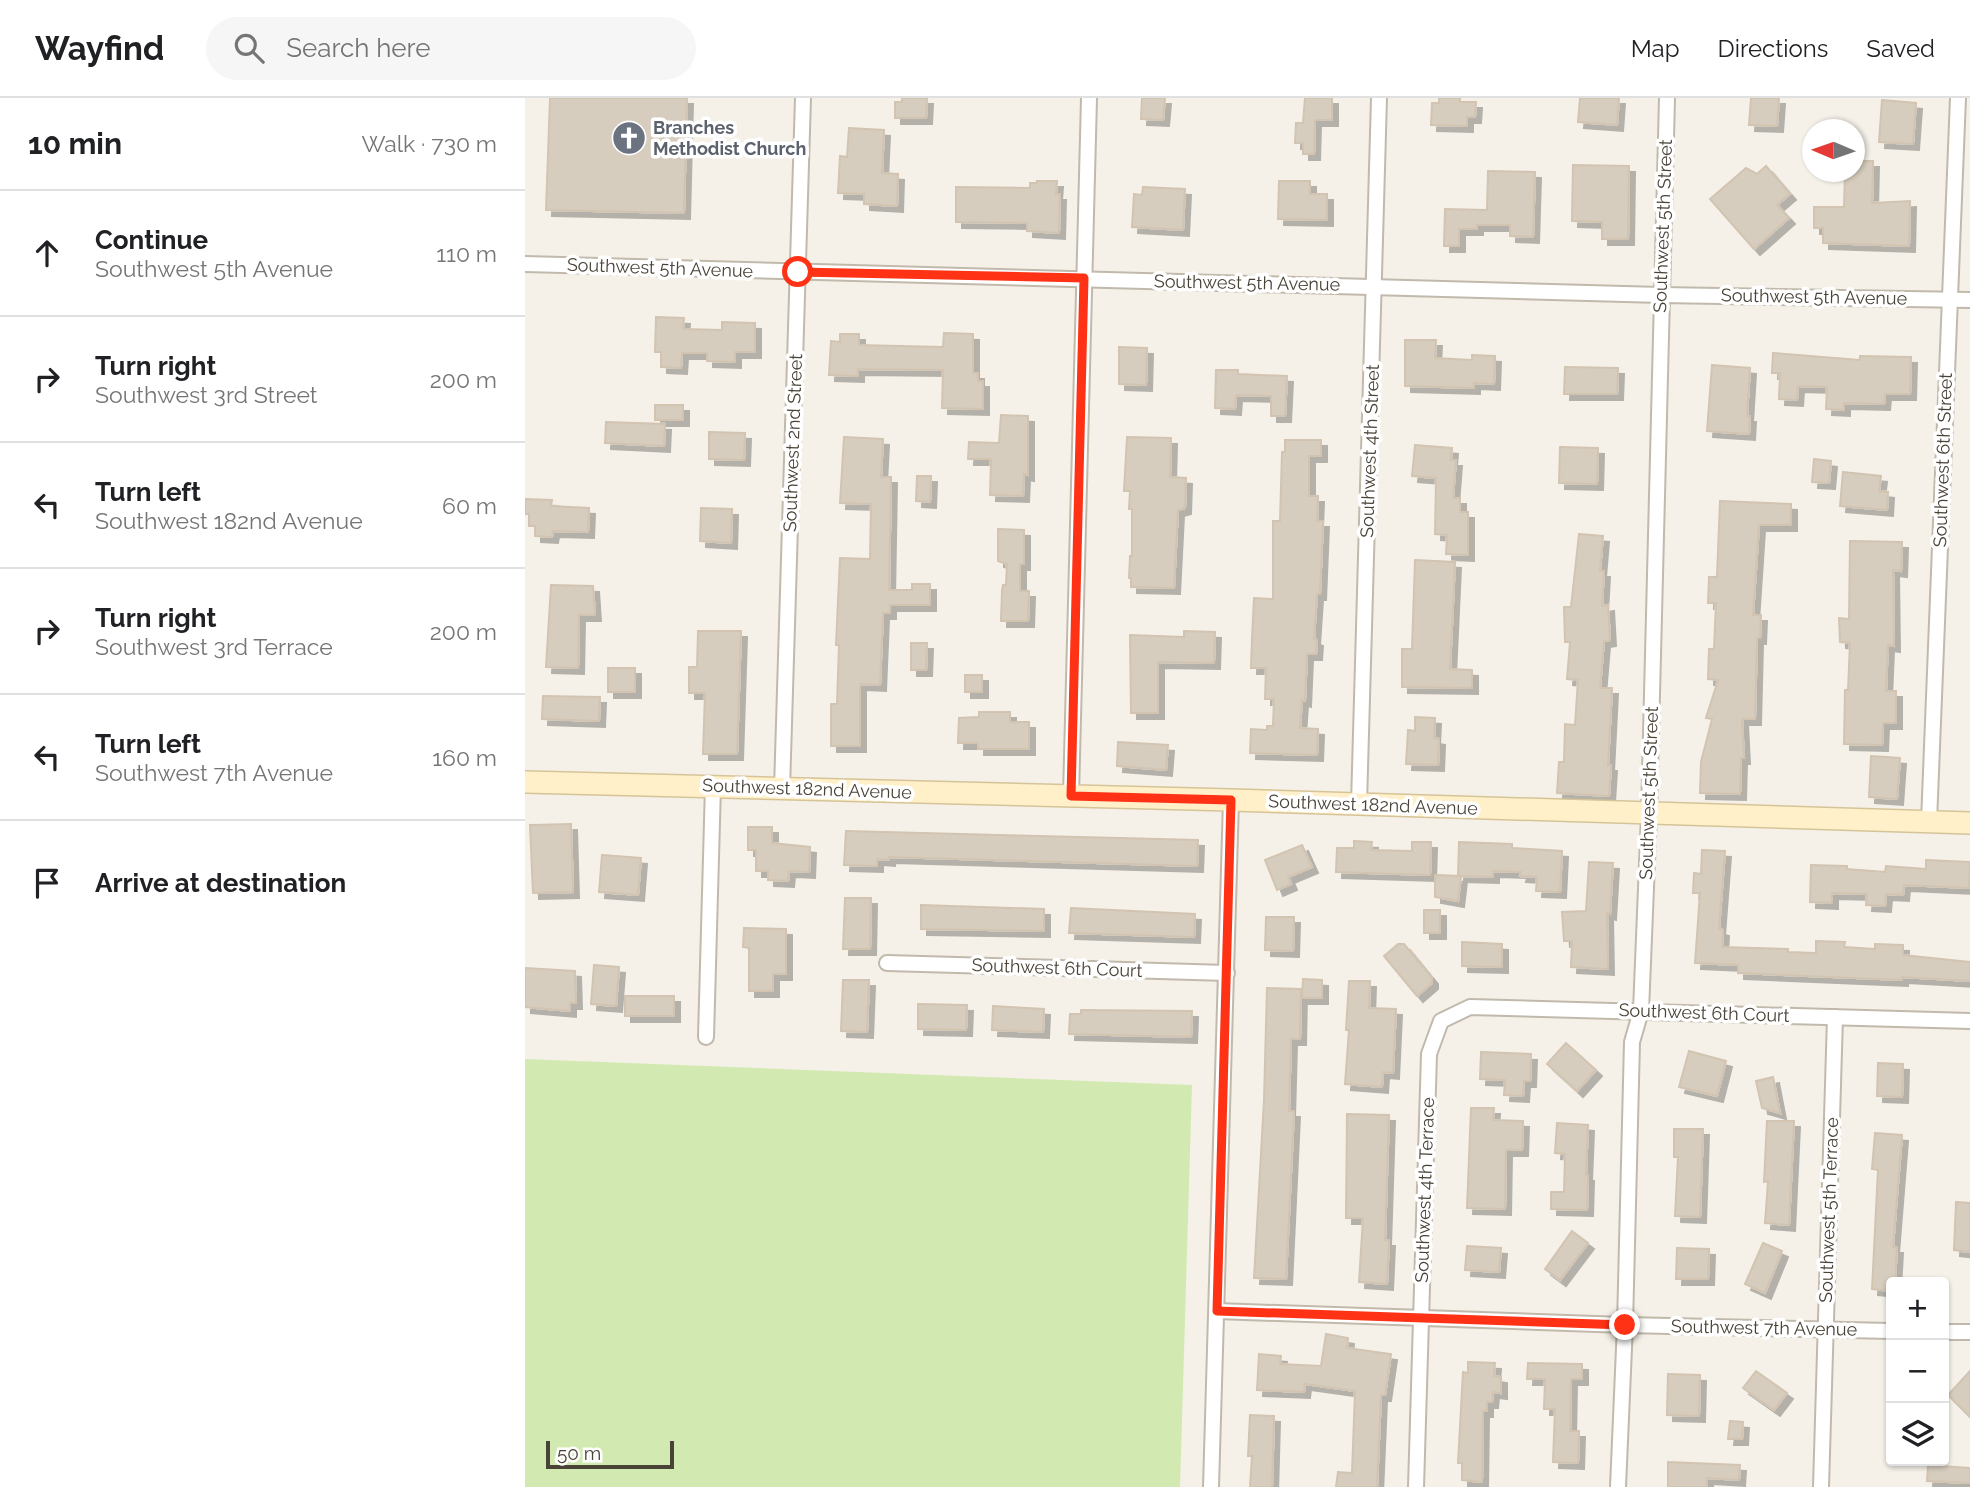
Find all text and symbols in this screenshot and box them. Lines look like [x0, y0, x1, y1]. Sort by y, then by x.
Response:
search box [206, 17, 696, 80]
text: Wayfind [35, 29, 164, 68]
icon: search [230, 29, 268, 67]
text: Search here [286, 33, 431, 63]
text: Map [1631, 34, 1680, 63]
text: Directions [1718, 34, 1828, 63]
text: Saved [1866, 34, 1935, 63]
place label: Branches Methodist Church [653, 117, 806, 159]
church icon: Branches Methodist Church [610, 119, 648, 157]
north arrow [1802, 119, 1865, 182]
text: 10 min [28, 126, 122, 161]
text: Walk · 730 m [361, 130, 497, 157]
street label: Southwest 5th Street [1649, 139, 1676, 313]
text: Continue [95, 225, 208, 255]
icon: ahead [28, 234, 66, 272]
text: 110 m [436, 240, 497, 267]
street label: Southwest 5th Avenue [567, 254, 754, 281]
text: Southwest 5th Avenue [95, 255, 333, 282]
route start [782, 256, 813, 287]
street label: Southwest 5th Avenue [1154, 270, 1341, 295]
street label: Southwest 5th Avenue [1721, 284, 1908, 309]
text: Turn right [95, 351, 216, 381]
street label: Southwest 2nd Street [779, 353, 806, 532]
icon: right [28, 360, 66, 398]
street label: Southwest 4th Street [1356, 364, 1383, 538]
text: 200 m [430, 366, 497, 393]
street label: Southwest 6th Street [1929, 372, 1956, 548]
text: Southwest 3rd Street [95, 381, 318, 408]
text: Turn left [95, 477, 201, 507]
icon: left [28, 486, 66, 524]
text: 60 m [442, 492, 497, 519]
text: Southwest 182nd Avenue [95, 507, 363, 534]
text: Turn right [95, 603, 216, 633]
icon: right [28, 612, 66, 650]
text: 200 m [430, 618, 497, 645]
text: Southwest 3rd Terrace [95, 633, 333, 660]
street label: Southwest 5th Street [1635, 706, 1662, 880]
text: Turn left [95, 729, 201, 759]
icon: left [28, 738, 66, 776]
text: 160 m [432, 744, 497, 771]
text: Southwest 7th Avenue [95, 759, 333, 786]
street label: Southwest 182nd Avenue [702, 774, 912, 803]
street label: Southwest 182nd Avenue [1268, 790, 1478, 819]
icon: arrive [28, 864, 66, 902]
text: Arrive at destination [95, 868, 346, 898]
street label: Southwest 6th Court [971, 954, 1143, 981]
street label: Southwest 6th Court [1618, 999, 1790, 1026]
street label: Southwest 4th Terrace [1411, 1096, 1438, 1283]
street label: Southwest 5th Terrace [1815, 1116, 1842, 1303]
map controls [1886, 1277, 1949, 1466]
button: + [1886, 1277, 1949, 1340]
route end [1609, 1309, 1640, 1340]
street label: Southwest 7th Avenue [1671, 1315, 1858, 1340]
button: − [1886, 1340, 1949, 1403]
button: layers [1886, 1403, 1949, 1466]
scale bar [546, 1438, 674, 1470]
text: 50 m [557, 1442, 601, 1464]

